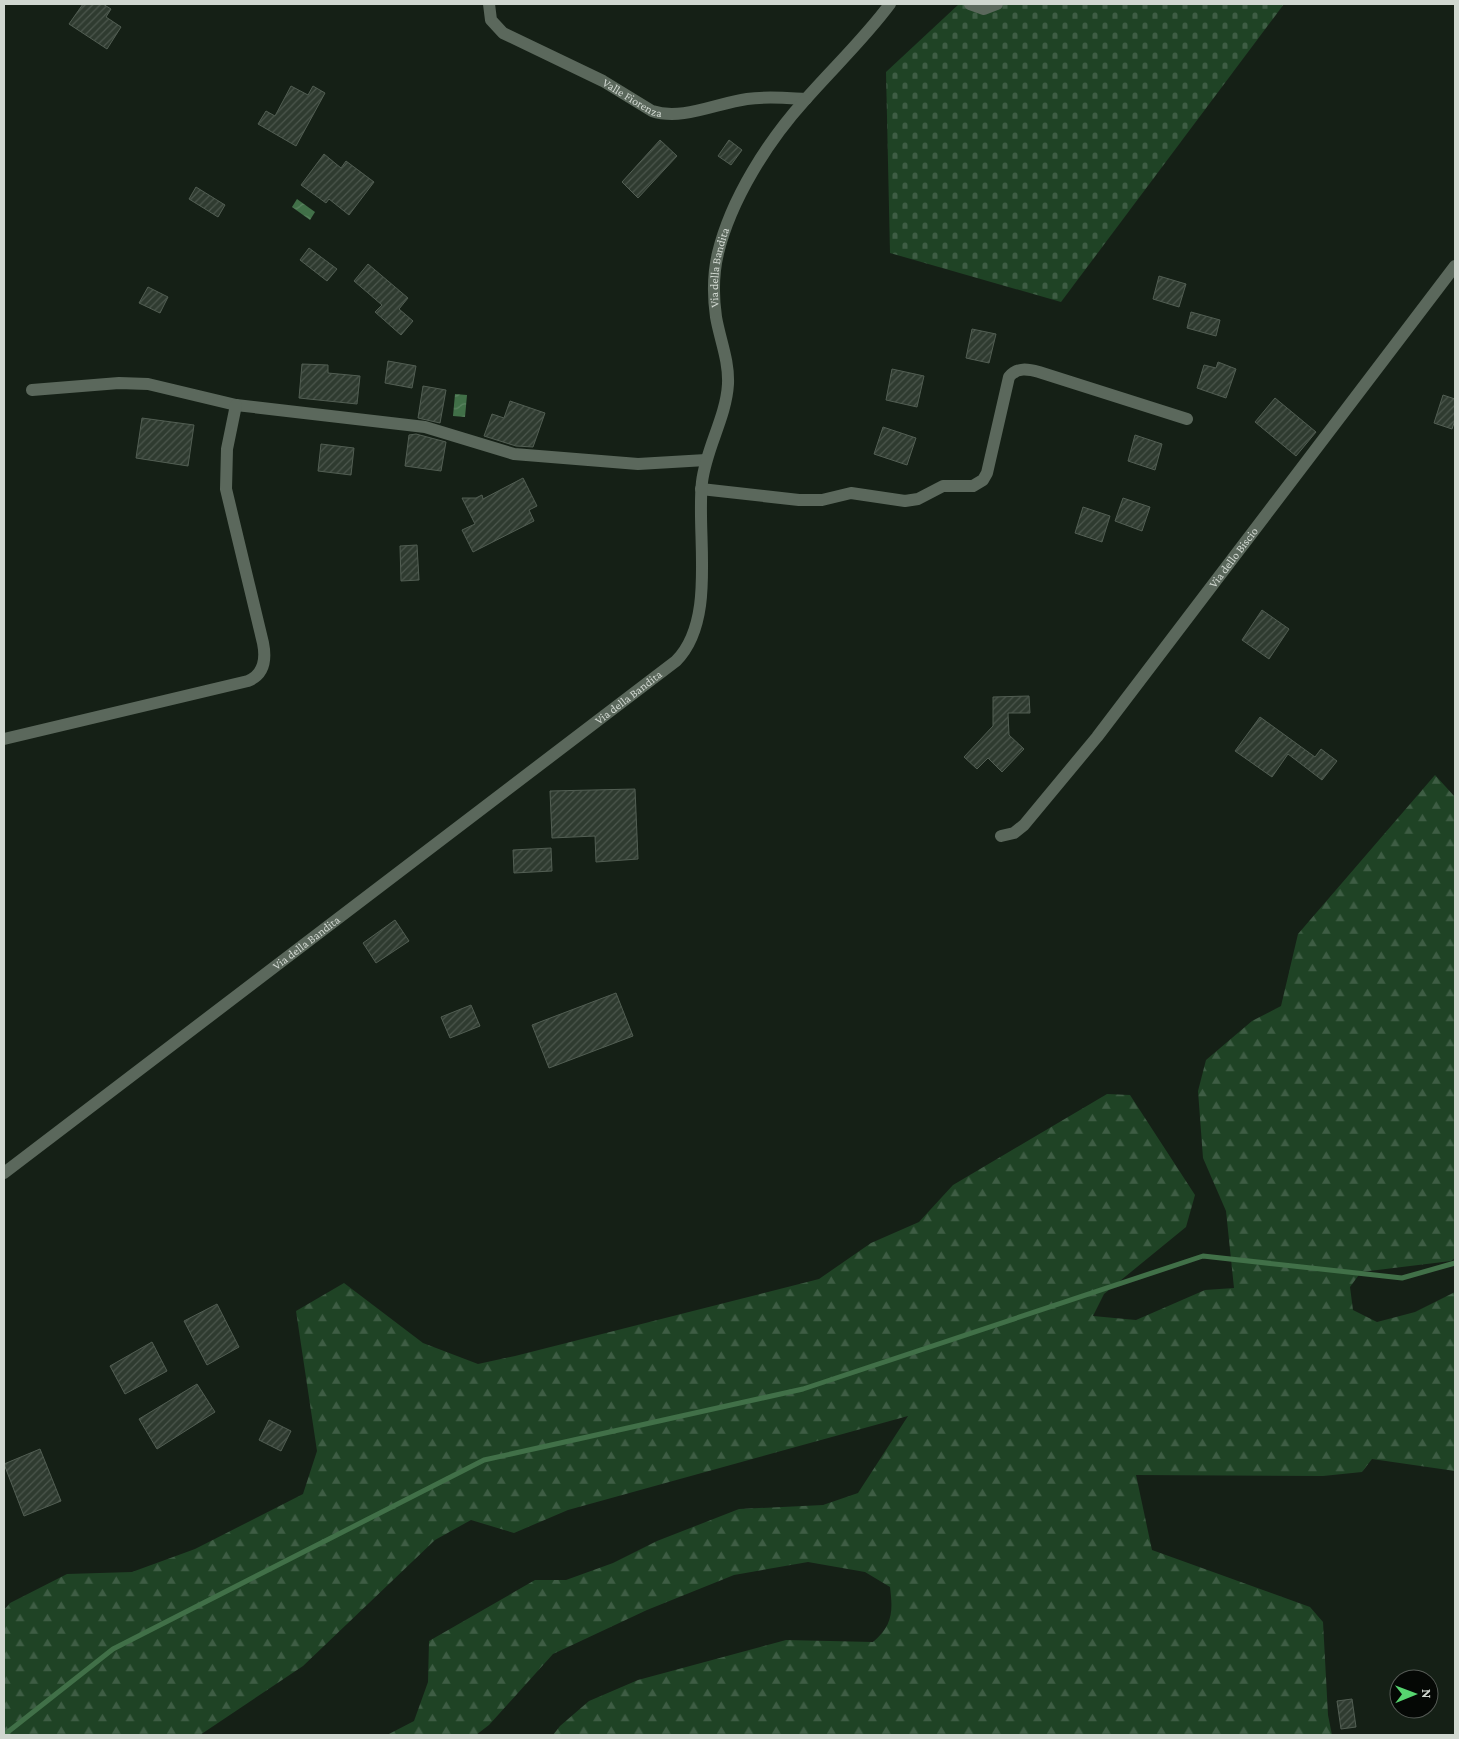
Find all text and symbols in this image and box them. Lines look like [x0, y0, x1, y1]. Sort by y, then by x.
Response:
street label: Valle Fiorenza [600, 75, 664, 120]
street label: Via della Bandita [707, 225, 732, 308]
street label: Via dello Biscio [1206, 524, 1261, 590]
street label: Via della Bandita [592, 667, 665, 727]
street label: Via della Bandita [270, 912, 343, 973]
north arrow [1389, 1669, 1439, 1719]
text: N [1419, 1689, 1435, 1699]

